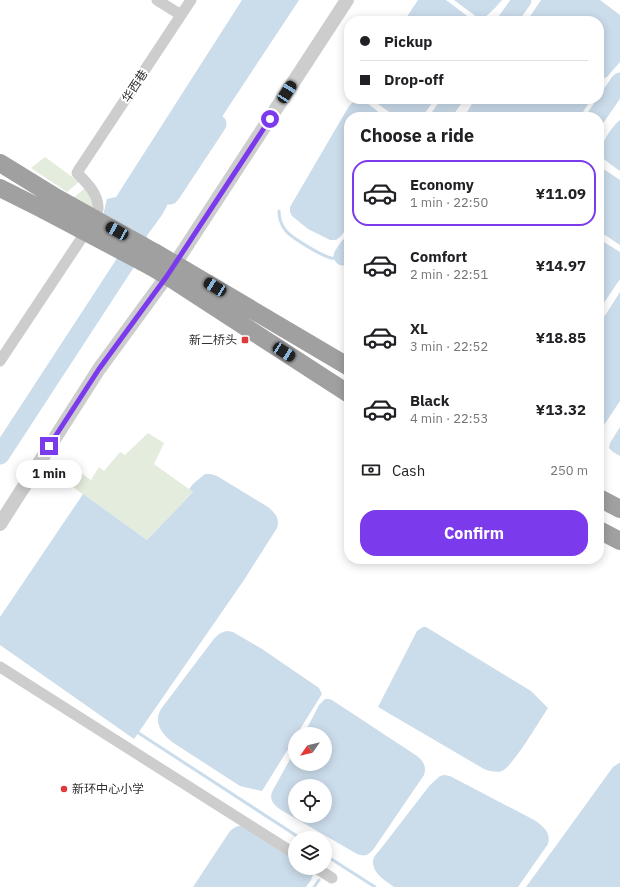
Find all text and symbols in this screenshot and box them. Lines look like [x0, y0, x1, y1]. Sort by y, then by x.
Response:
text: Pickup [384, 32, 432, 51]
street label: 华西巷 [118, 67, 151, 105]
text: Drop-off [384, 70, 444, 89]
car [275, 79, 299, 105]
route start [261, 110, 279, 128]
text: Choose a ride [360, 124, 474, 147]
icon: car [362, 175, 398, 211]
text: Economy [410, 175, 474, 194]
text: ¥11.09 [536, 184, 586, 203]
text: 1 min · 22:50 [410, 194, 488, 211]
car [104, 220, 130, 242]
icon: car [362, 247, 398, 283]
text: Comfort [410, 247, 467, 266]
text: ¥14.97 [536, 256, 586, 275]
text: 2 min · 22:51 [410, 266, 488, 283]
car [202, 276, 228, 298]
icon: car [362, 319, 398, 355]
text: XL [410, 319, 428, 338]
text: ¥18.85 [536, 328, 586, 347]
place label: 新二桥头 [189, 332, 237, 347]
marker: 新二桥头 [240, 335, 250, 345]
text: 3 min · 22:52 [410, 338, 488, 355]
car [271, 340, 297, 364]
icon: car [362, 391, 398, 427]
text: Black [410, 391, 450, 410]
text: ¥13.32 [536, 400, 586, 419]
text: 4 min · 22:53 [410, 410, 488, 427]
route end [40, 437, 58, 455]
icon: cash [360, 459, 382, 481]
callout: 1 min [16, 460, 82, 488]
text: Cash [392, 461, 425, 480]
text: 250 m [550, 462, 588, 479]
text: 1 min [32, 465, 66, 482]
button: Confirm [360, 510, 588, 556]
north arrow [288, 727, 332, 771]
map controls [288, 727, 332, 875]
button: locate [288, 779, 332, 823]
place label: 新环中心小学 [72, 781, 144, 796]
marker: 新环中心小学 [59, 784, 69, 794]
button: layers [288, 831, 332, 875]

